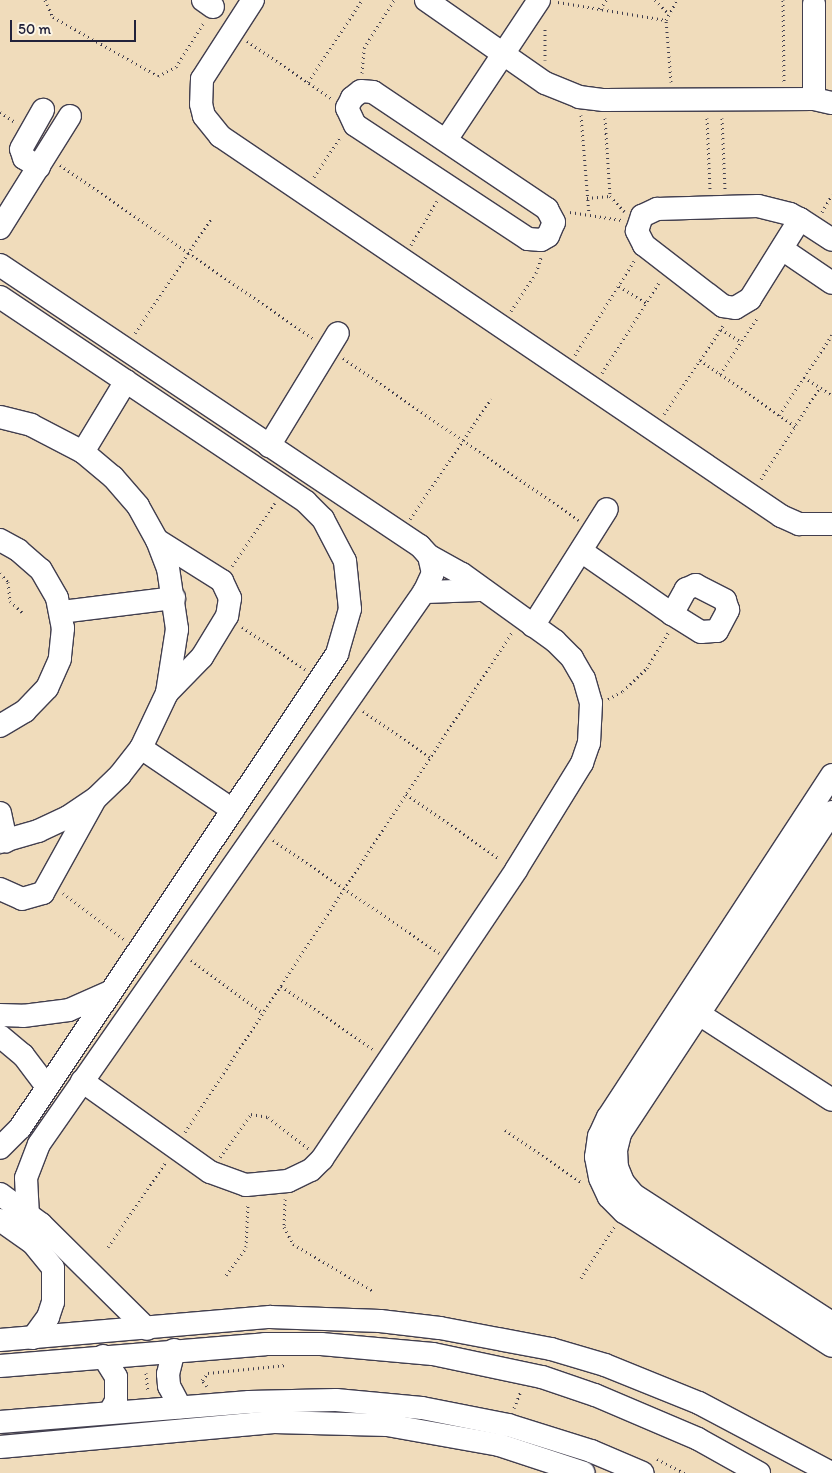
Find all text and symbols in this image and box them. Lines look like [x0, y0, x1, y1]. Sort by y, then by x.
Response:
scale bar [12, 10, 139, 42]
text: 50 m [18, 20, 51, 38]

